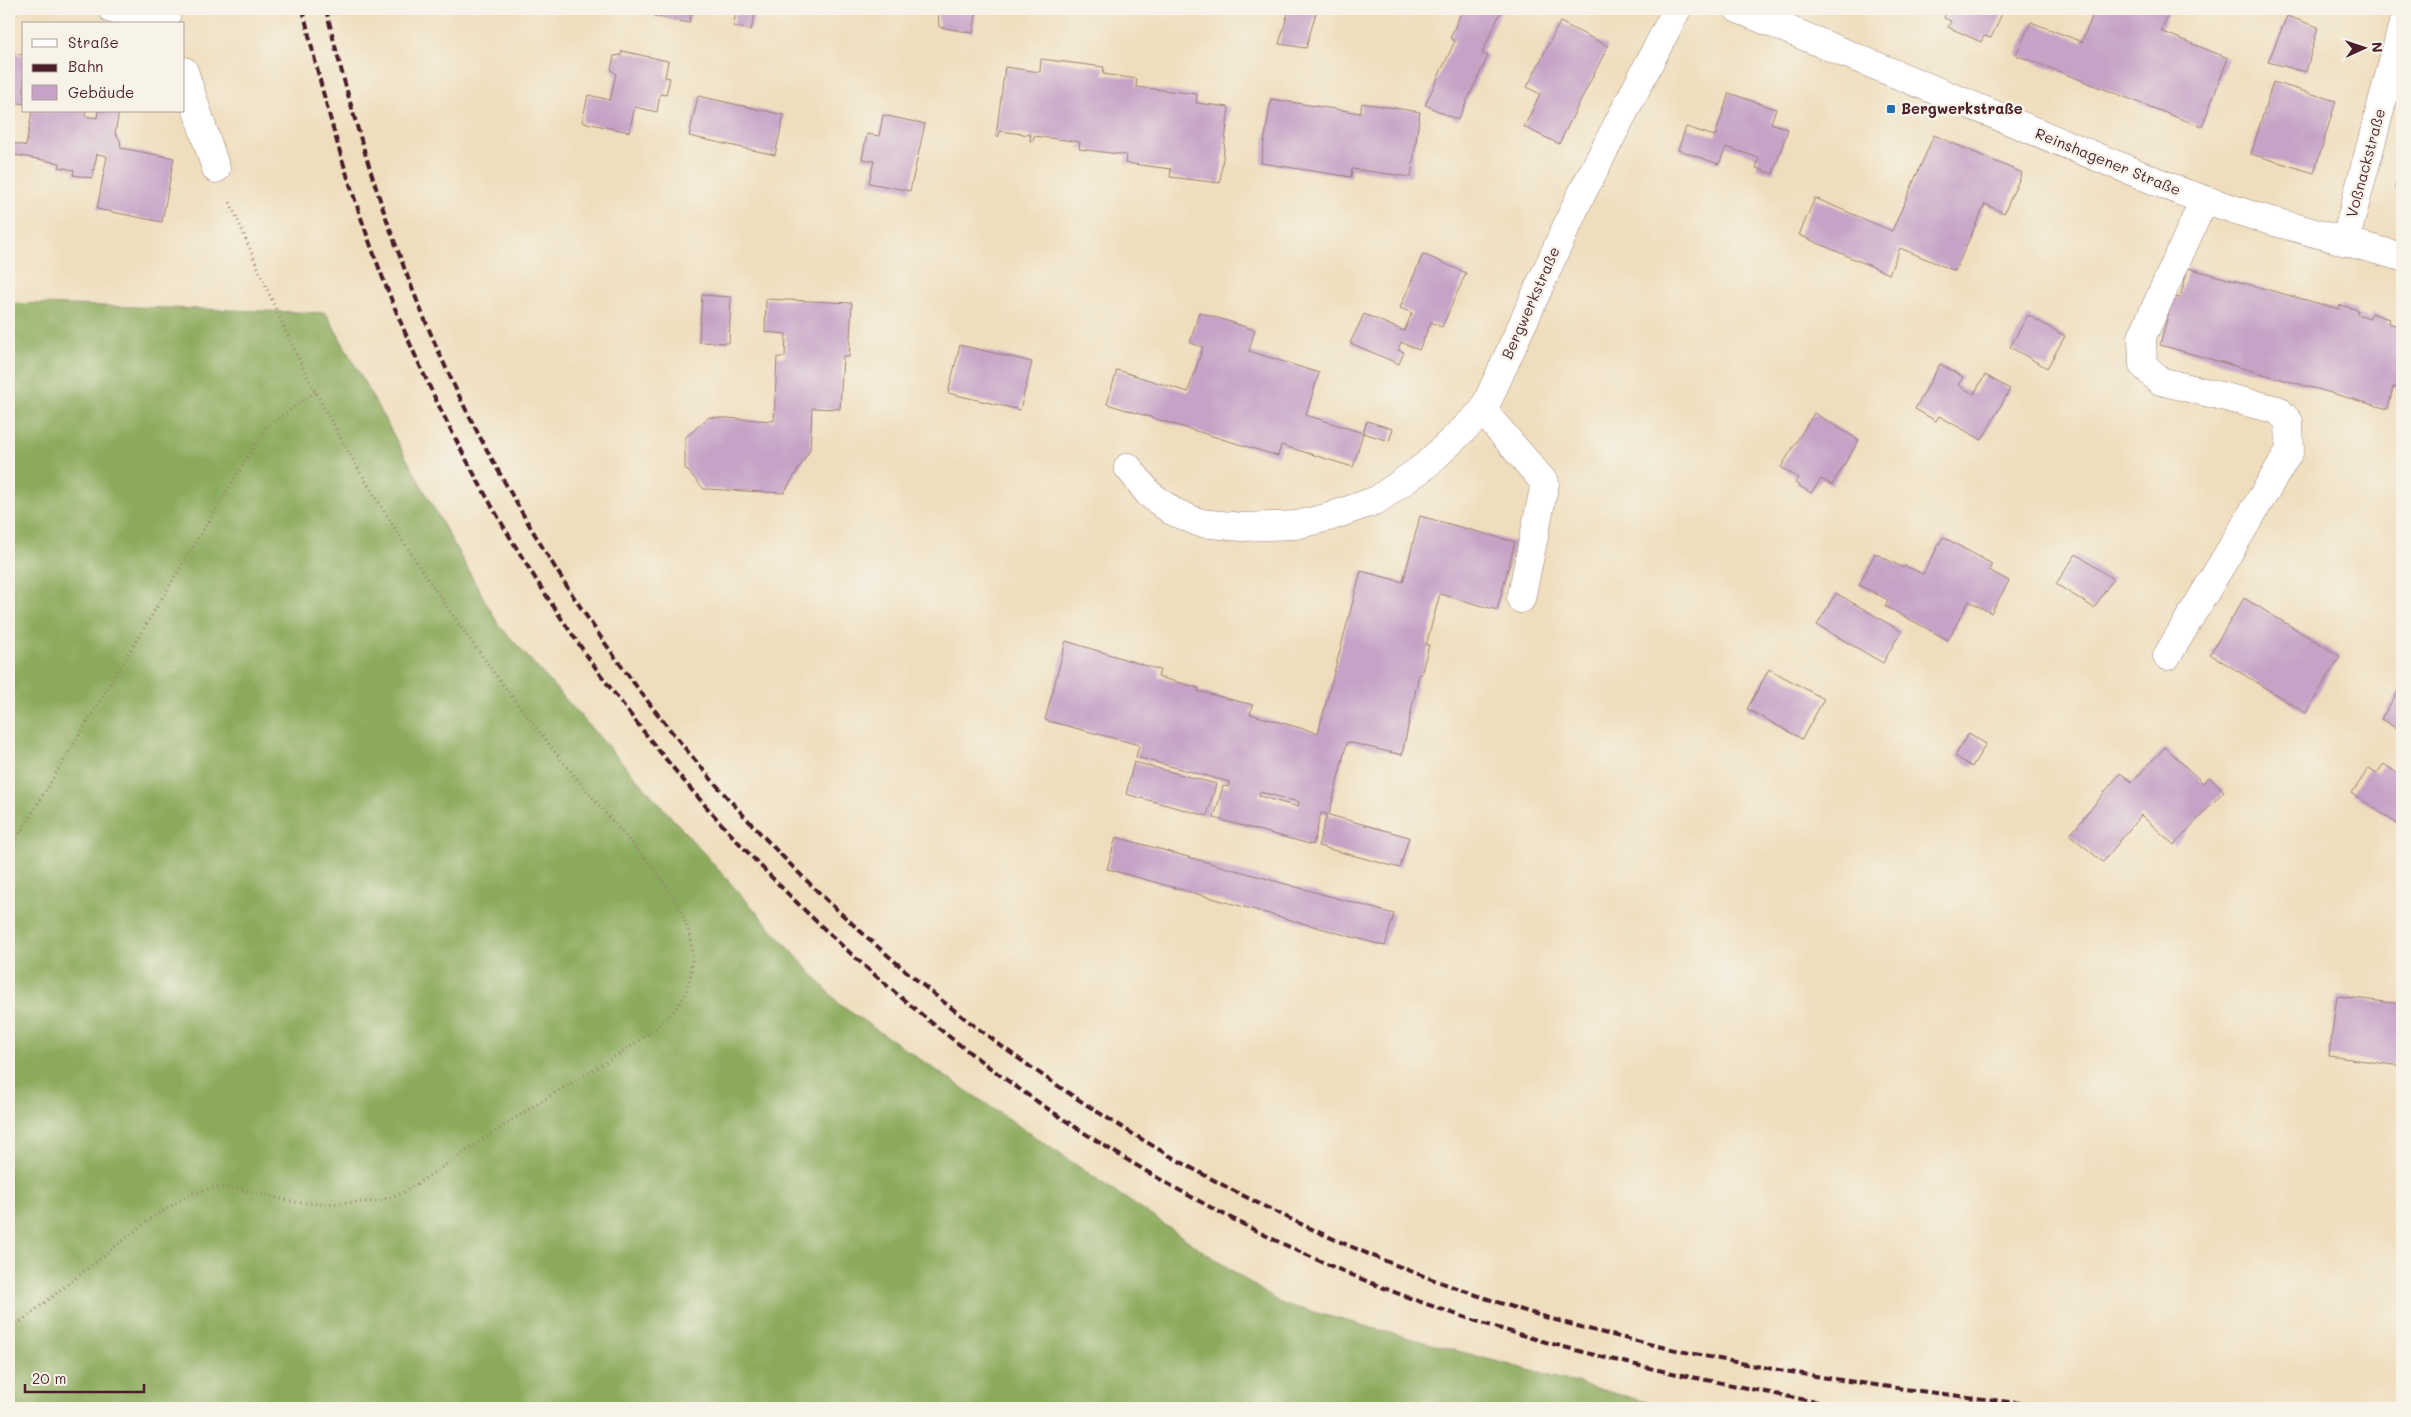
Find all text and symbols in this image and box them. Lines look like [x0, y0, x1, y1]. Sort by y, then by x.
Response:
legend [22, 22, 185, 112]
north arrow [2338, 22, 2388, 72]
text: Straße [68, 32, 119, 52]
text: N [2368, 41, 2387, 53]
text: Bahn [68, 56, 103, 76]
text: Gebäude [68, 82, 134, 102]
place label: Bergwerkstraße [1901, 98, 2023, 118]
marker: Bergwerkstraße [1885, 103, 1897, 115]
street label: Voßnackstraße [2341, 106, 2389, 219]
street label: Reinshagener Straße [2033, 123, 2184, 199]
street label: Bergwerkstraße [1496, 243, 1564, 362]
scale bar [25, 1362, 144, 1394]
text: 20 m [32, 1368, 66, 1388]

